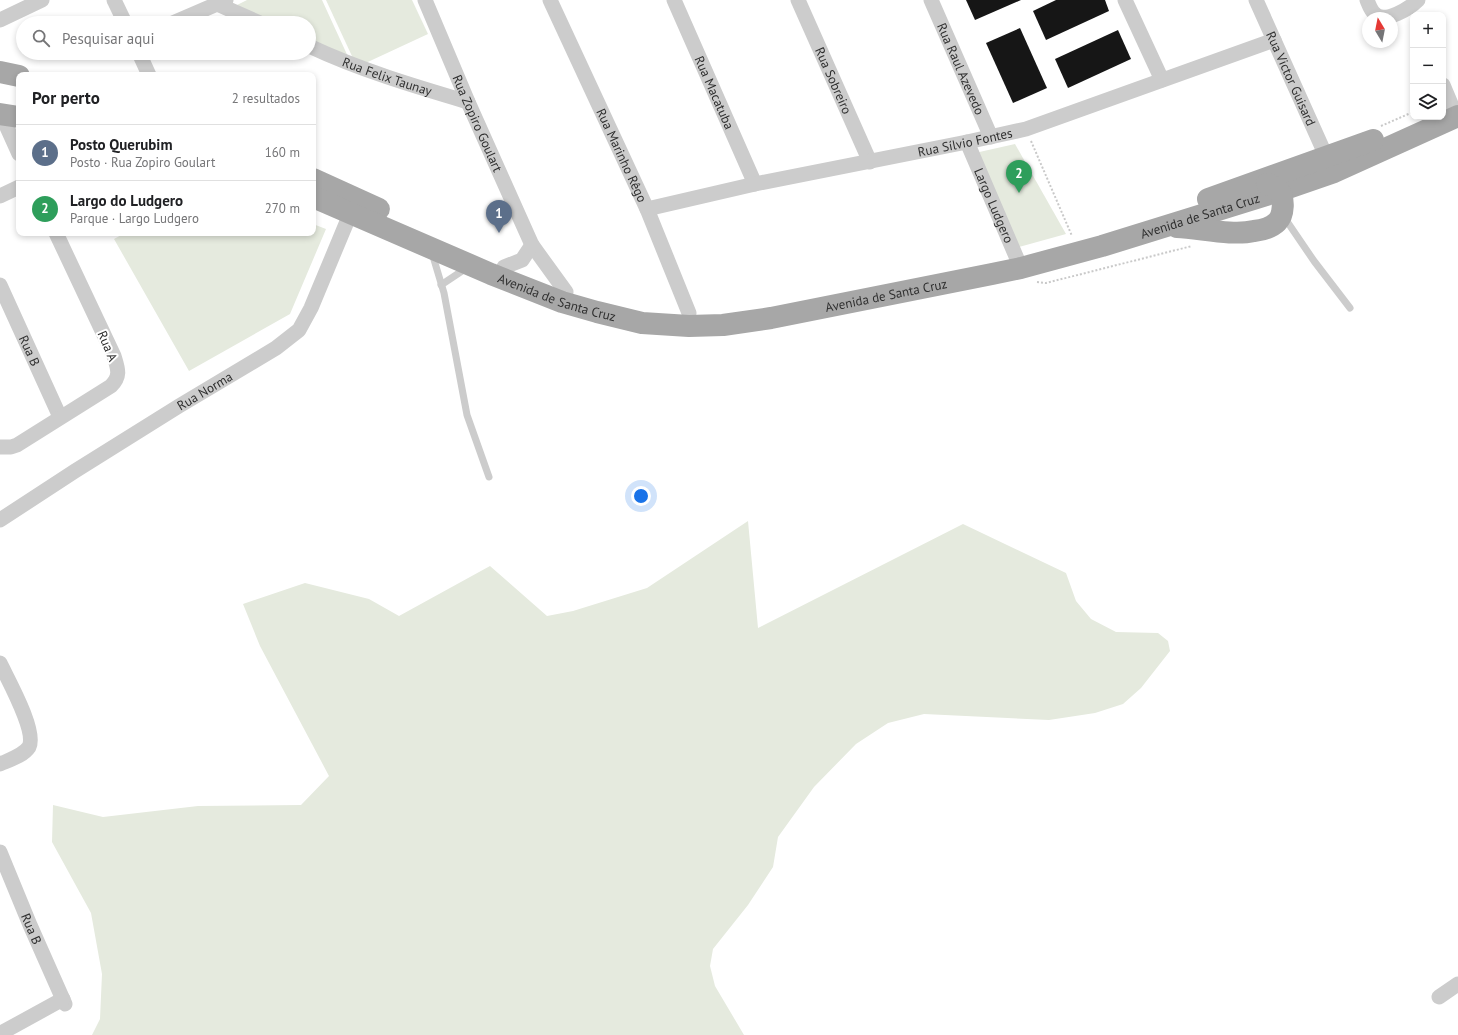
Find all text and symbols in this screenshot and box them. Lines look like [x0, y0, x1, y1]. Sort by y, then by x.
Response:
north arrow [1362, 12, 1398, 48]
map controls [1410, 12, 1446, 120]
button: + [1410, 12, 1446, 48]
search box [16, 16, 316, 60]
street label: Rua Raul Azevedo [933, 20, 988, 117]
icon: search [30, 27, 52, 49]
text: Pesquisar aqui [62, 29, 154, 48]
street label: Rua Victor Guisard [1262, 29, 1319, 129]
street label: Rua Sobreiro [811, 45, 856, 117]
button: − [1410, 48, 1446, 84]
street label: Rua Felix Taunay [340, 53, 434, 100]
street label: Rua Macatuba [691, 53, 738, 132]
street label: Rua Zopiro Goulart [448, 72, 506, 175]
button: layers [1410, 84, 1446, 120]
text: Por perto [32, 87, 100, 109]
text: 2 resultados [232, 90, 300, 107]
street label: Rua Marinho Rêgo [592, 106, 651, 205]
street label: Rua Sílvio Fontes [916, 124, 1014, 161]
text: Posto Querubim [70, 135, 172, 154]
text: 1 [41, 144, 49, 161]
text: 160 m [265, 144, 300, 161]
text: Posto · Rua Zopiro Goulart [70, 154, 215, 171]
pin: 2 [1006, 160, 1032, 193]
street label: Largo Ludgero [970, 165, 1017, 246]
street label: Avenida de Santa Cruz [1138, 190, 1262, 243]
text: Largo do Ludgero [70, 191, 183, 210]
text: 2 [41, 200, 49, 217]
text: 270 m [265, 200, 300, 217]
pin: 1 [486, 200, 512, 233]
text: Parque · Largo Ludgero [70, 210, 199, 227]
street label: Avenida de Santa Cruz [495, 270, 618, 325]
street label: Avenida de Santa Cruz [824, 275, 949, 316]
street label: Rua A [94, 328, 122, 364]
street label: Rua B [15, 333, 44, 369]
street label: Rua Norma [174, 368, 236, 414]
your location [631, 486, 651, 506]
street label: Rua B [17, 911, 45, 947]

